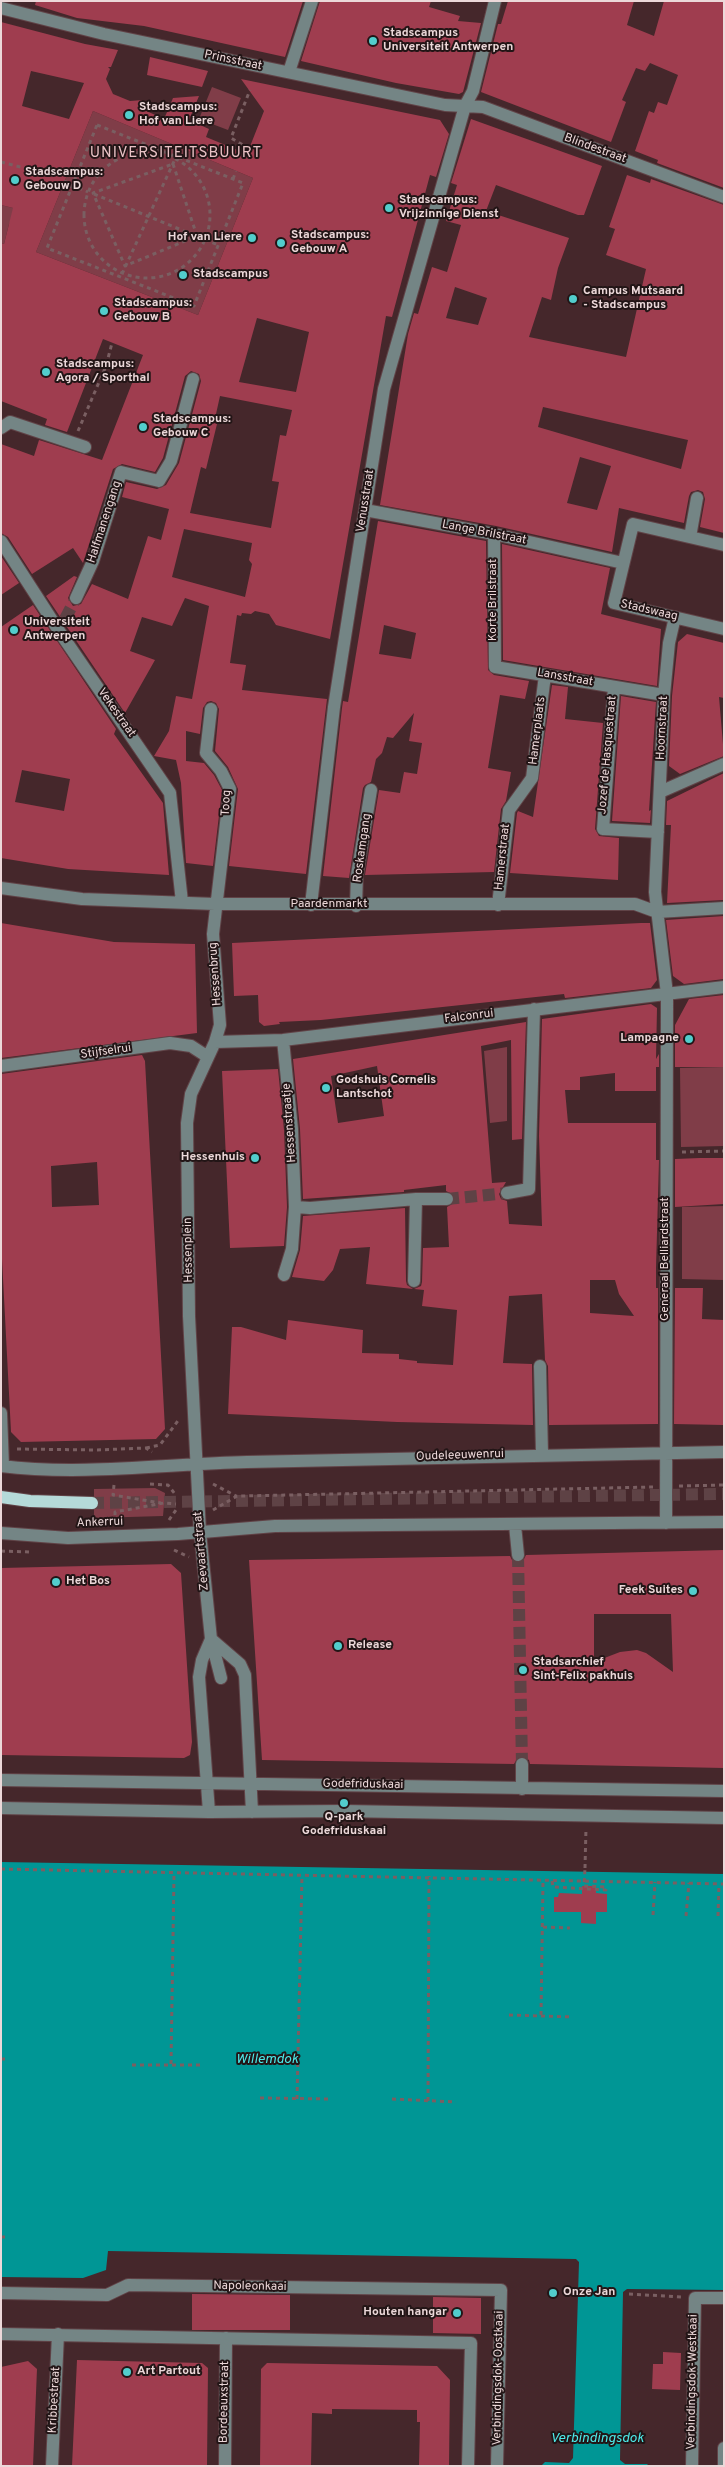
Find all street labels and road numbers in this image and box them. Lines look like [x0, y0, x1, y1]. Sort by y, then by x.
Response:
street label: Prinsstraat [203, 48, 263, 74]
street label: Blindestraat [562, 131, 628, 167]
street label: Venusstraat [354, 469, 378, 533]
street label: Halfmanengang [85, 479, 125, 565]
street label: Lange Brilstraat [441, 518, 527, 548]
street label: Korte Brilstraat [487, 559, 501, 641]
street label: Stadswaag [619, 597, 679, 625]
street label: Lansstraat [536, 666, 594, 690]
street label: Vekestraat [94, 686, 138, 740]
street label: Jozef de Hasquestraat [596, 695, 620, 815]
street label: Hoornstraat [654, 695, 672, 761]
street label: Hamerplaats [527, 696, 549, 766]
street label: Toog [219, 789, 235, 817]
street label: Roskamgang [351, 812, 375, 884]
street label: Hamerstraat [492, 823, 514, 891]
street label: Paardenmarkt [291, 898, 367, 912]
street label: Hessenbrug [207, 942, 225, 1006]
street label: Falconrui [444, 1007, 494, 1027]
street label: Stijfselrui [80, 1041, 132, 1063]
street label: Hessenstraatje [280, 1083, 300, 1163]
street label: Generaal Belliardstraat [659, 1197, 673, 1321]
street label: Hessenplein [181, 1217, 197, 1283]
street label: Oudeleeuwenrui [416, 1447, 504, 1465]
street label: Zeevaartstraat [191, 1511, 213, 1591]
street label: Ankerrui [77, 1515, 123, 1531]
street label: Godefriduskaai [323, 1777, 403, 1793]
street label: Napoleonkaai [213, 2279, 287, 2295]
street label: Verbindingsdok-Oostkaai [491, 2311, 507, 2445]
street label: Verbindingsdok-Westkaai [685, 2314, 701, 2450]
street label: Bordeauxstraat [217, 2361, 233, 2443]
street label: Kribbestraat [46, 2366, 64, 2434]

